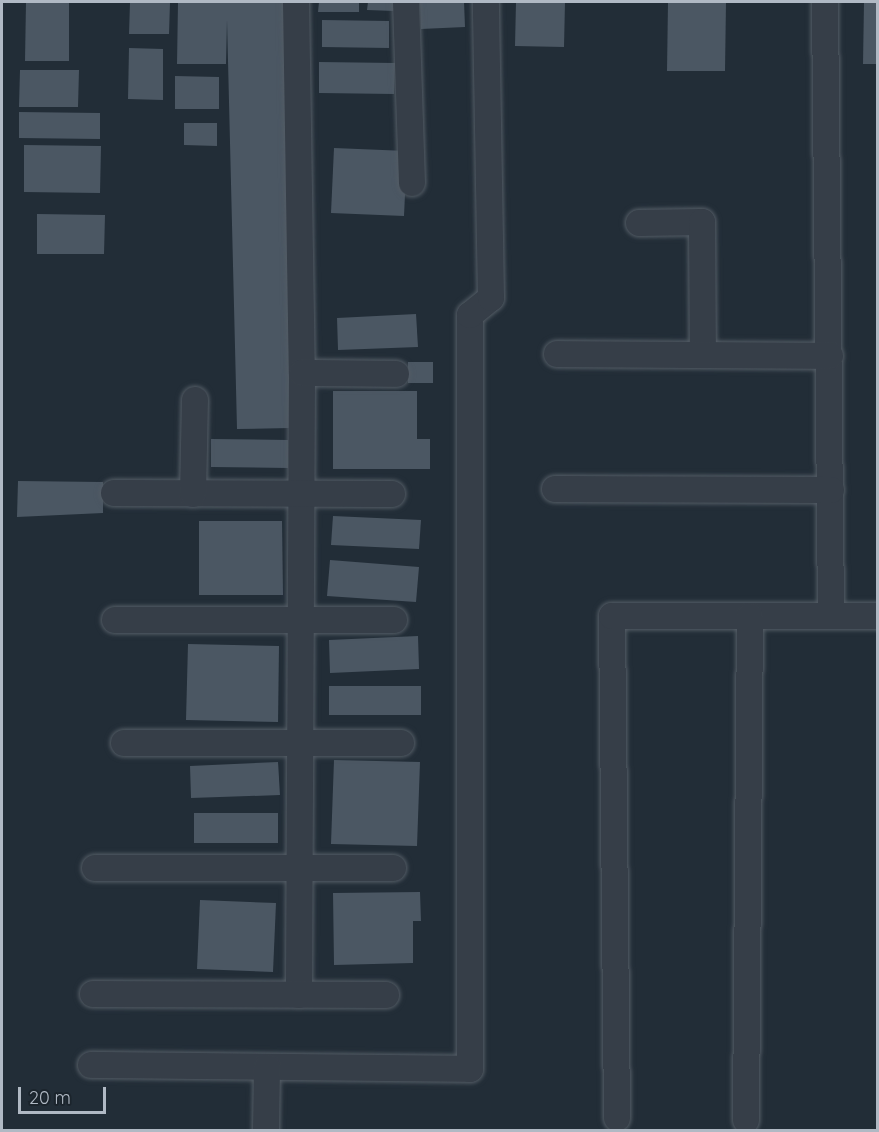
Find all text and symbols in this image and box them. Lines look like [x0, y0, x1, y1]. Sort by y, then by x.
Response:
scale bar [21, 1075, 110, 1113]
text: 20 m [29, 1086, 71, 1109]

